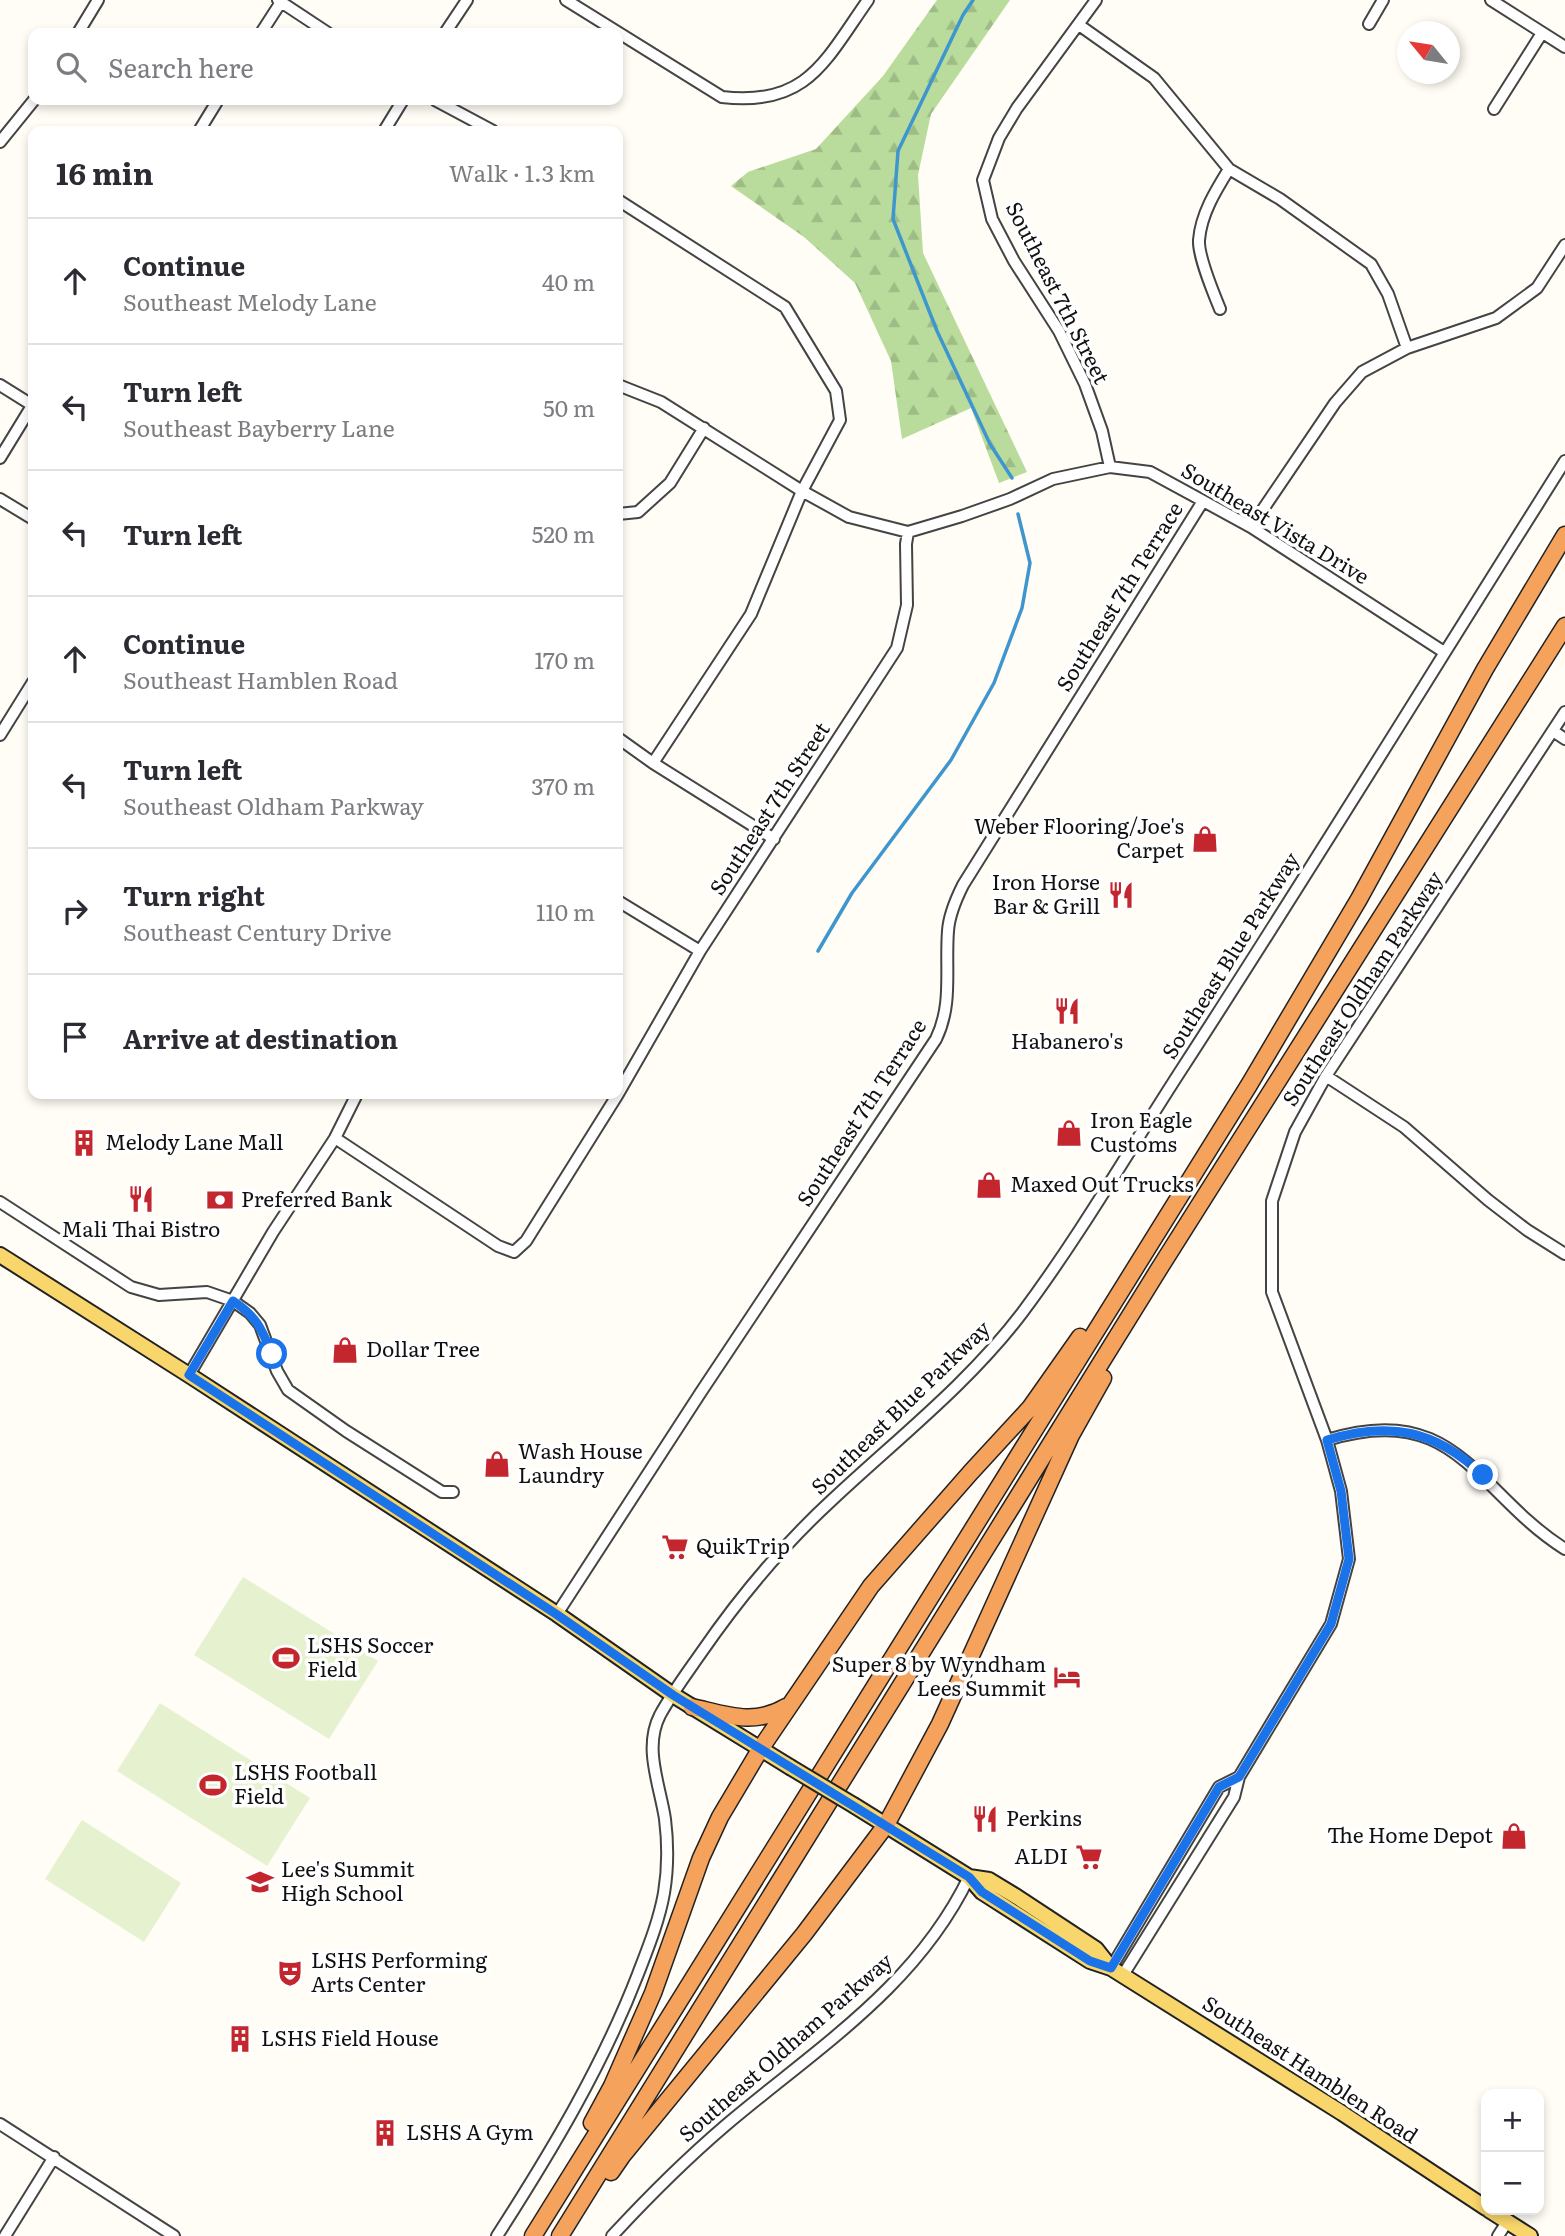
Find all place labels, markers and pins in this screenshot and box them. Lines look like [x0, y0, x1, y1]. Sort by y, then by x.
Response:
place label: Weber Flooring/Joe's Carpet [974, 809, 1185, 864]
shop icon: Weber Flooring/Joe's Carpet [1190, 824, 1220, 854]
place label: Iron Horse Bar & Grill [992, 865, 1100, 920]
restaurant icon: Iron Horse Bar & Grill [1106, 880, 1136, 910]
restaurant icon: Habanero's [1052, 996, 1082, 1026]
place label: Habanero's [1011, 1024, 1123, 1055]
place label: Iron Eagle Customs [1090, 1103, 1193, 1158]
shop icon: Iron Eagle Customs [1054, 1118, 1084, 1148]
place label: Melody Lane Mall [105, 1125, 283, 1156]
building icon: Melody Lane Mall [69, 1128, 99, 1158]
place label: Maxed Out Trucks [1010, 1167, 1194, 1198]
shop icon: Maxed Out Trucks [974, 1170, 1004, 1200]
place label: Preferred Bank [241, 1182, 392, 1213]
restaurant icon: Mali Thai Bistro [126, 1184, 156, 1214]
bank icon: Preferred Bank [205, 1185, 235, 1215]
place label: Mali Thai Bistro [62, 1212, 220, 1243]
place label: Dollar Tree [366, 1332, 480, 1363]
shop icon: Dollar Tree [330, 1335, 360, 1365]
place label: Wash House Laundry [518, 1434, 643, 1489]
shop icon: Wash House Laundry [482, 1449, 512, 1479]
place label: QuikTrip [696, 1529, 790, 1560]
supermarket icon: QuikTrip [660, 1532, 690, 1562]
place label: LSHS Soccer Field [307, 1628, 433, 1683]
sports icon: LSHS Soccer Field [271, 1643, 301, 1673]
place label: Super 8 by Wyndham Lees Summit [832, 1647, 1047, 1702]
hotel icon: Super 8 by Wyndham Lees Summit [1052, 1662, 1082, 1692]
place label: LSHS Football Field [234, 1755, 377, 1810]
sports icon: LSHS Football Field [198, 1770, 228, 1800]
place label: Perkins [1006, 1801, 1082, 1832]
restaurant icon: Perkins [970, 1804, 1000, 1834]
place label: The Home Depot [1327, 1818, 1494, 1849]
shop icon: The Home Depot [1499, 1821, 1529, 1851]
place label: ALDI [1015, 1839, 1068, 1870]
supermarket icon: ALDI [1074, 1842, 1104, 1872]
place label: Lee's Summit High School [281, 1852, 415, 1907]
school or university icon: Lee's Summit High School [245, 1867, 275, 1897]
place label: LSHS Performing Arts Center [311, 1943, 488, 1998]
theatre icon: LSHS Performing Arts Center [275, 1958, 305, 1988]
place label: LSHS Field House [261, 2021, 439, 2052]
building icon: LSHS Field House [225, 2024, 255, 2054]
place label: LSHS A Gym [406, 2115, 534, 2146]
building icon: LSHS A Gym [370, 2118, 400, 2148]

